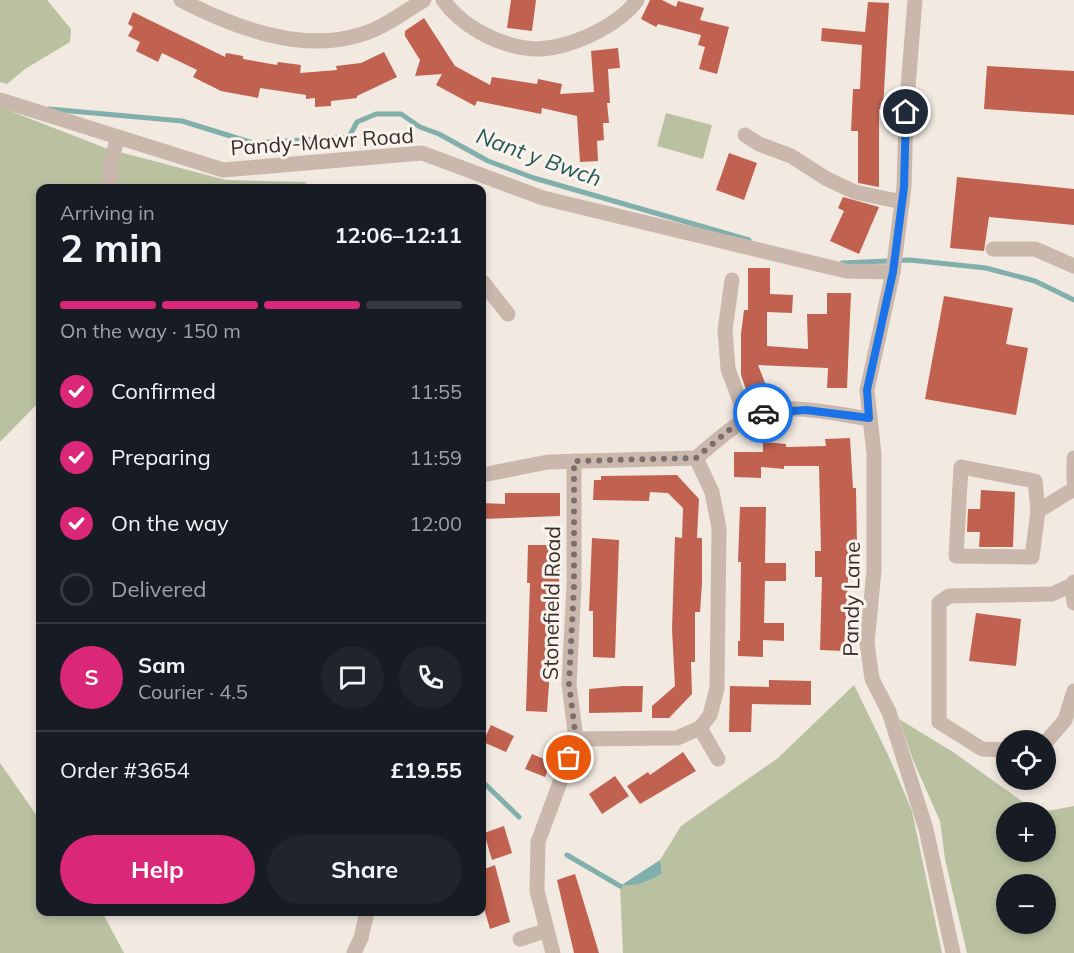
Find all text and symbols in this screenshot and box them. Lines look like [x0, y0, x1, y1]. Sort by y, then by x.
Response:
pin [880, 86, 931, 137]
icon: home [889, 95, 922, 128]
water label: Nant y Bwch [473, 121, 605, 193]
street label: Pandy-Mawr Road [229, 122, 415, 160]
text: Arriving in [60, 200, 155, 225]
text: 12:06–12:11 [334, 221, 462, 249]
text: 2 min [60, 223, 163, 272]
text: On the way · 150 m [60, 318, 241, 343]
icon: check [60, 375, 93, 408]
text: Confirmed [111, 377, 216, 405]
text: 11:55 [409, 379, 462, 404]
courier [733, 383, 793, 443]
icon: car [747, 397, 780, 430]
icon: check [60, 441, 93, 474]
text: Preparing [111, 443, 211, 471]
text: 11:59 [409, 445, 462, 470]
icon: check [60, 507, 93, 540]
text: On the way [111, 509, 229, 537]
text: 12:00 [409, 511, 462, 536]
street label: Stonefield Road [537, 526, 565, 680]
street label: Pandy Lane [837, 541, 865, 657]
text: Delivered [111, 575, 206, 603]
button: chat [321, 646, 384, 709]
button: phone [399, 646, 462, 709]
text: Sam [138, 651, 186, 679]
text: S [84, 663, 99, 691]
text: Courier · 4.5 [138, 679, 248, 704]
map controls [996, 730, 1056, 934]
button: locate [996, 730, 1056, 790]
pin [543, 732, 594, 783]
icon: bag [552, 741, 585, 774]
text: Order #3654 [60, 756, 190, 784]
text: £19.55 [391, 756, 462, 784]
button: + [996, 802, 1056, 862]
button: Help [60, 835, 255, 904]
button: Share [267, 835, 462, 904]
button: − [996, 874, 1056, 934]

